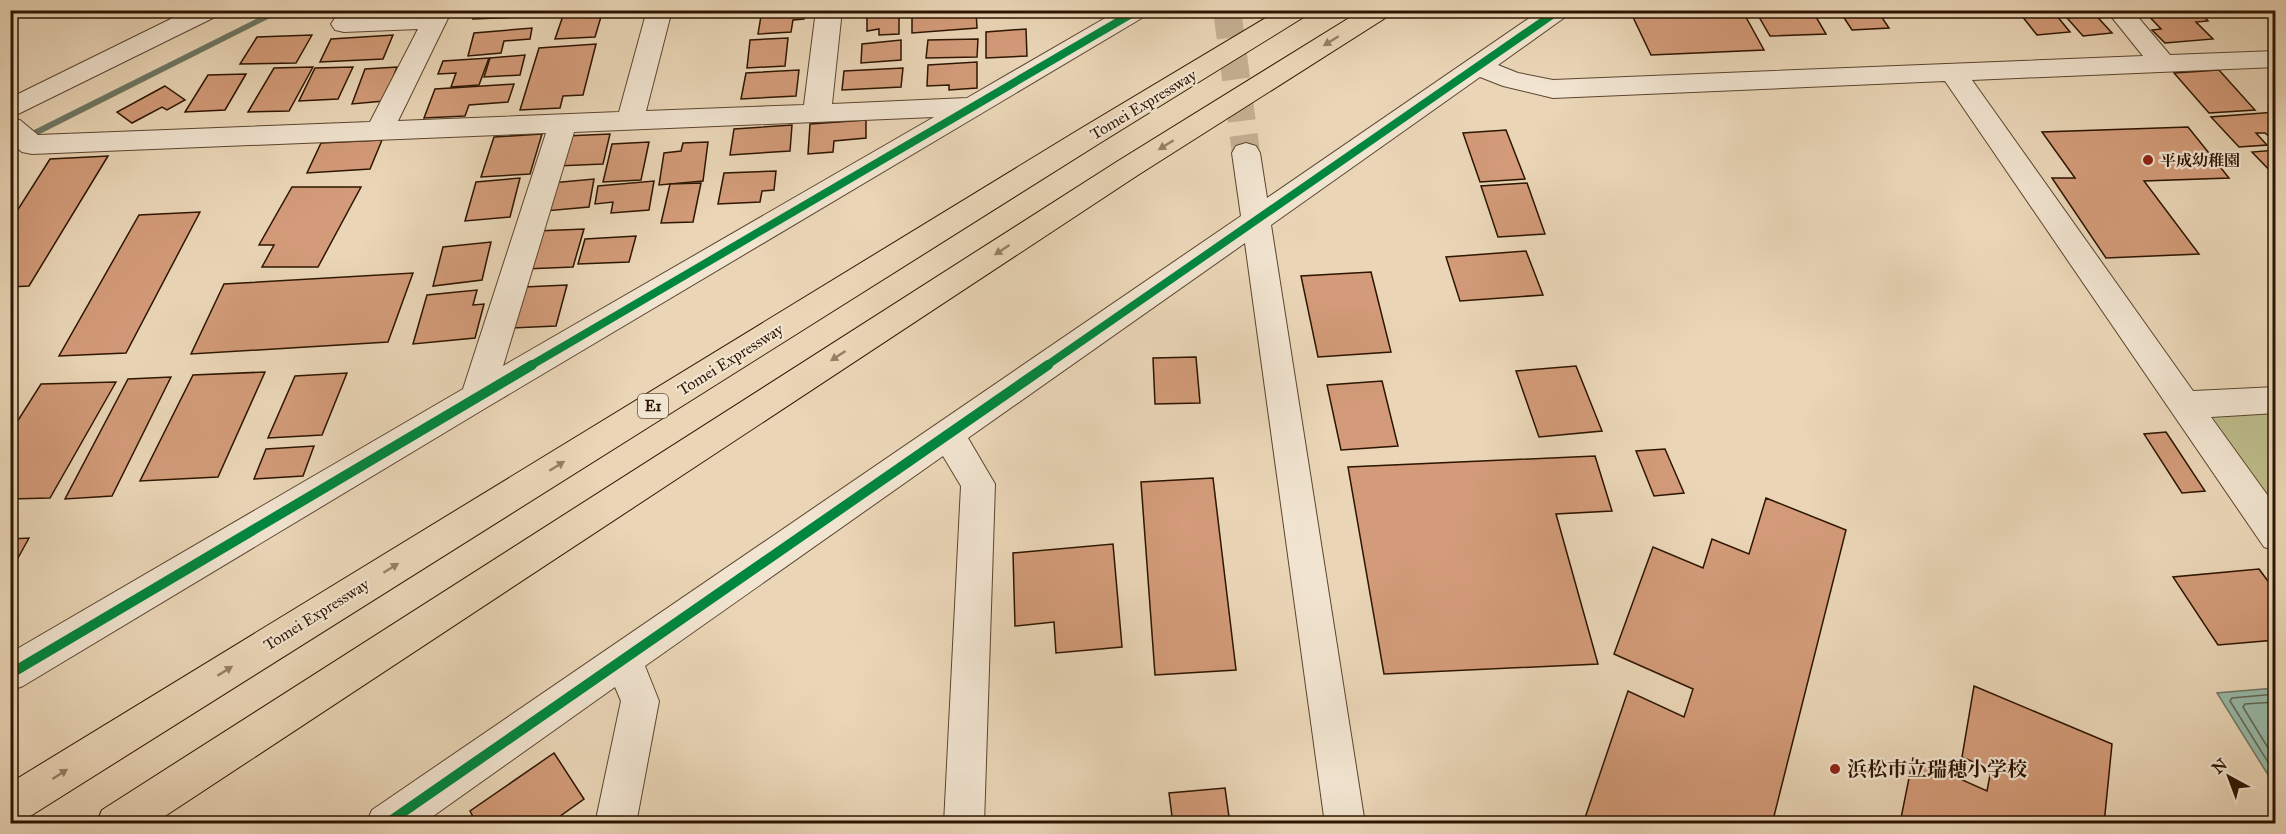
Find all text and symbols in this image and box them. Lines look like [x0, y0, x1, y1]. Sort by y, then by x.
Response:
one-way arrow [1323, 36, 1339, 47]
street label: Tomei Expressway [1087, 65, 1200, 144]
one-way arrow [1158, 139, 1174, 150]
place label: 平成幼稚園 [2160, 151, 2240, 170]
marker: 平成幼稚園 [2141, 153, 2155, 167]
one-way arrow [994, 244, 1010, 256]
street label: Tomei Expressway [674, 319, 787, 400]
one-way arrow [830, 350, 846, 361]
road number: E1 [638, 394, 668, 418]
one-way arrow [549, 460, 565, 471]
one-way arrow [383, 563, 399, 574]
street label: Tomei Expressway [260, 574, 373, 655]
one-way arrow [217, 665, 233, 676]
north arrow [2199, 747, 2259, 807]
text: N [2208, 754, 2231, 778]
place label: 浜松市立瑞穂小学校 [1847, 757, 2027, 781]
marker: 浜松市立瑞穂小学校 [1828, 762, 1842, 776]
one-way arrow [52, 769, 68, 780]

